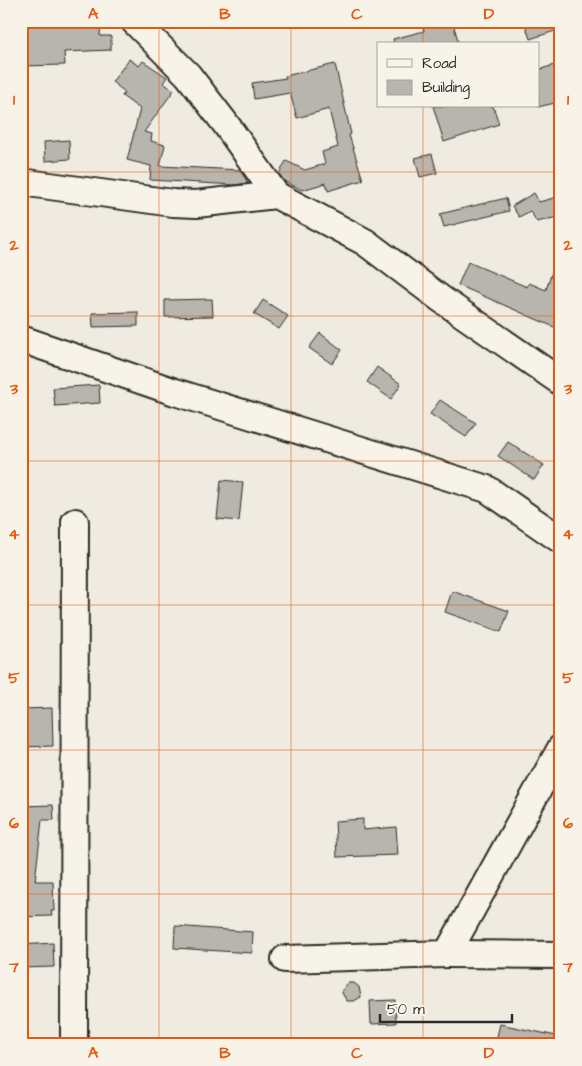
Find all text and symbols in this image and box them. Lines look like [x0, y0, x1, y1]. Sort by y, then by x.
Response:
text: A [88, 3, 99, 25]
text: B [219, 3, 231, 25]
text: C [351, 3, 363, 25]
text: D [484, 3, 495, 25]
legend [377, 42, 540, 108]
text: Road [422, 53, 457, 74]
text: Building [422, 77, 470, 99]
text: 1 [13, 89, 16, 111]
text: 1 [567, 89, 570, 111]
text: 2 [8, 234, 19, 256]
text: 2 [562, 234, 573, 256]
text: 3 [9, 378, 19, 400]
text: 3 [563, 378, 573, 400]
text: 4 [9, 523, 20, 545]
text: 4 [563, 523, 574, 545]
text: 5 [8, 667, 20, 689]
text: 5 [562, 667, 574, 689]
text: 6 [9, 812, 19, 834]
text: 6 [563, 812, 573, 834]
text: 7 [8, 956, 19, 978]
text: 7 [562, 956, 573, 978]
scale bar [380, 991, 512, 1023]
text: 50 m [387, 999, 425, 1020]
text: A [88, 1042, 99, 1064]
text: B [219, 1042, 231, 1064]
text: C [351, 1042, 363, 1064]
text: D [484, 1042, 495, 1064]

